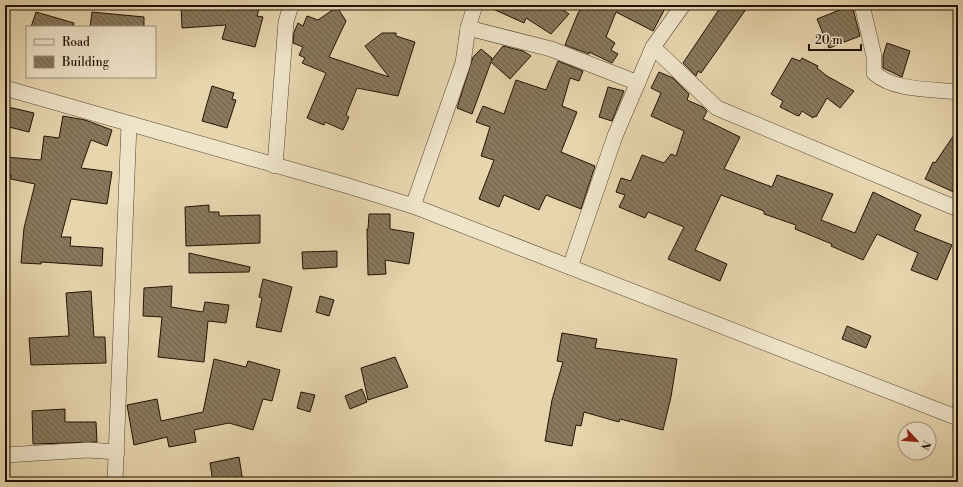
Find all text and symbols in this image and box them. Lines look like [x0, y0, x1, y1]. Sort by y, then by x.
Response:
legend [26, 26, 156, 78]
scale bar [809, 26, 861, 52]
text: 20 m [815, 33, 843, 48]
text: Road [62, 35, 90, 50]
text: Building [61, 55, 110, 70]
north arrow [897, 421, 937, 461]
text: N [917, 438, 933, 452]

